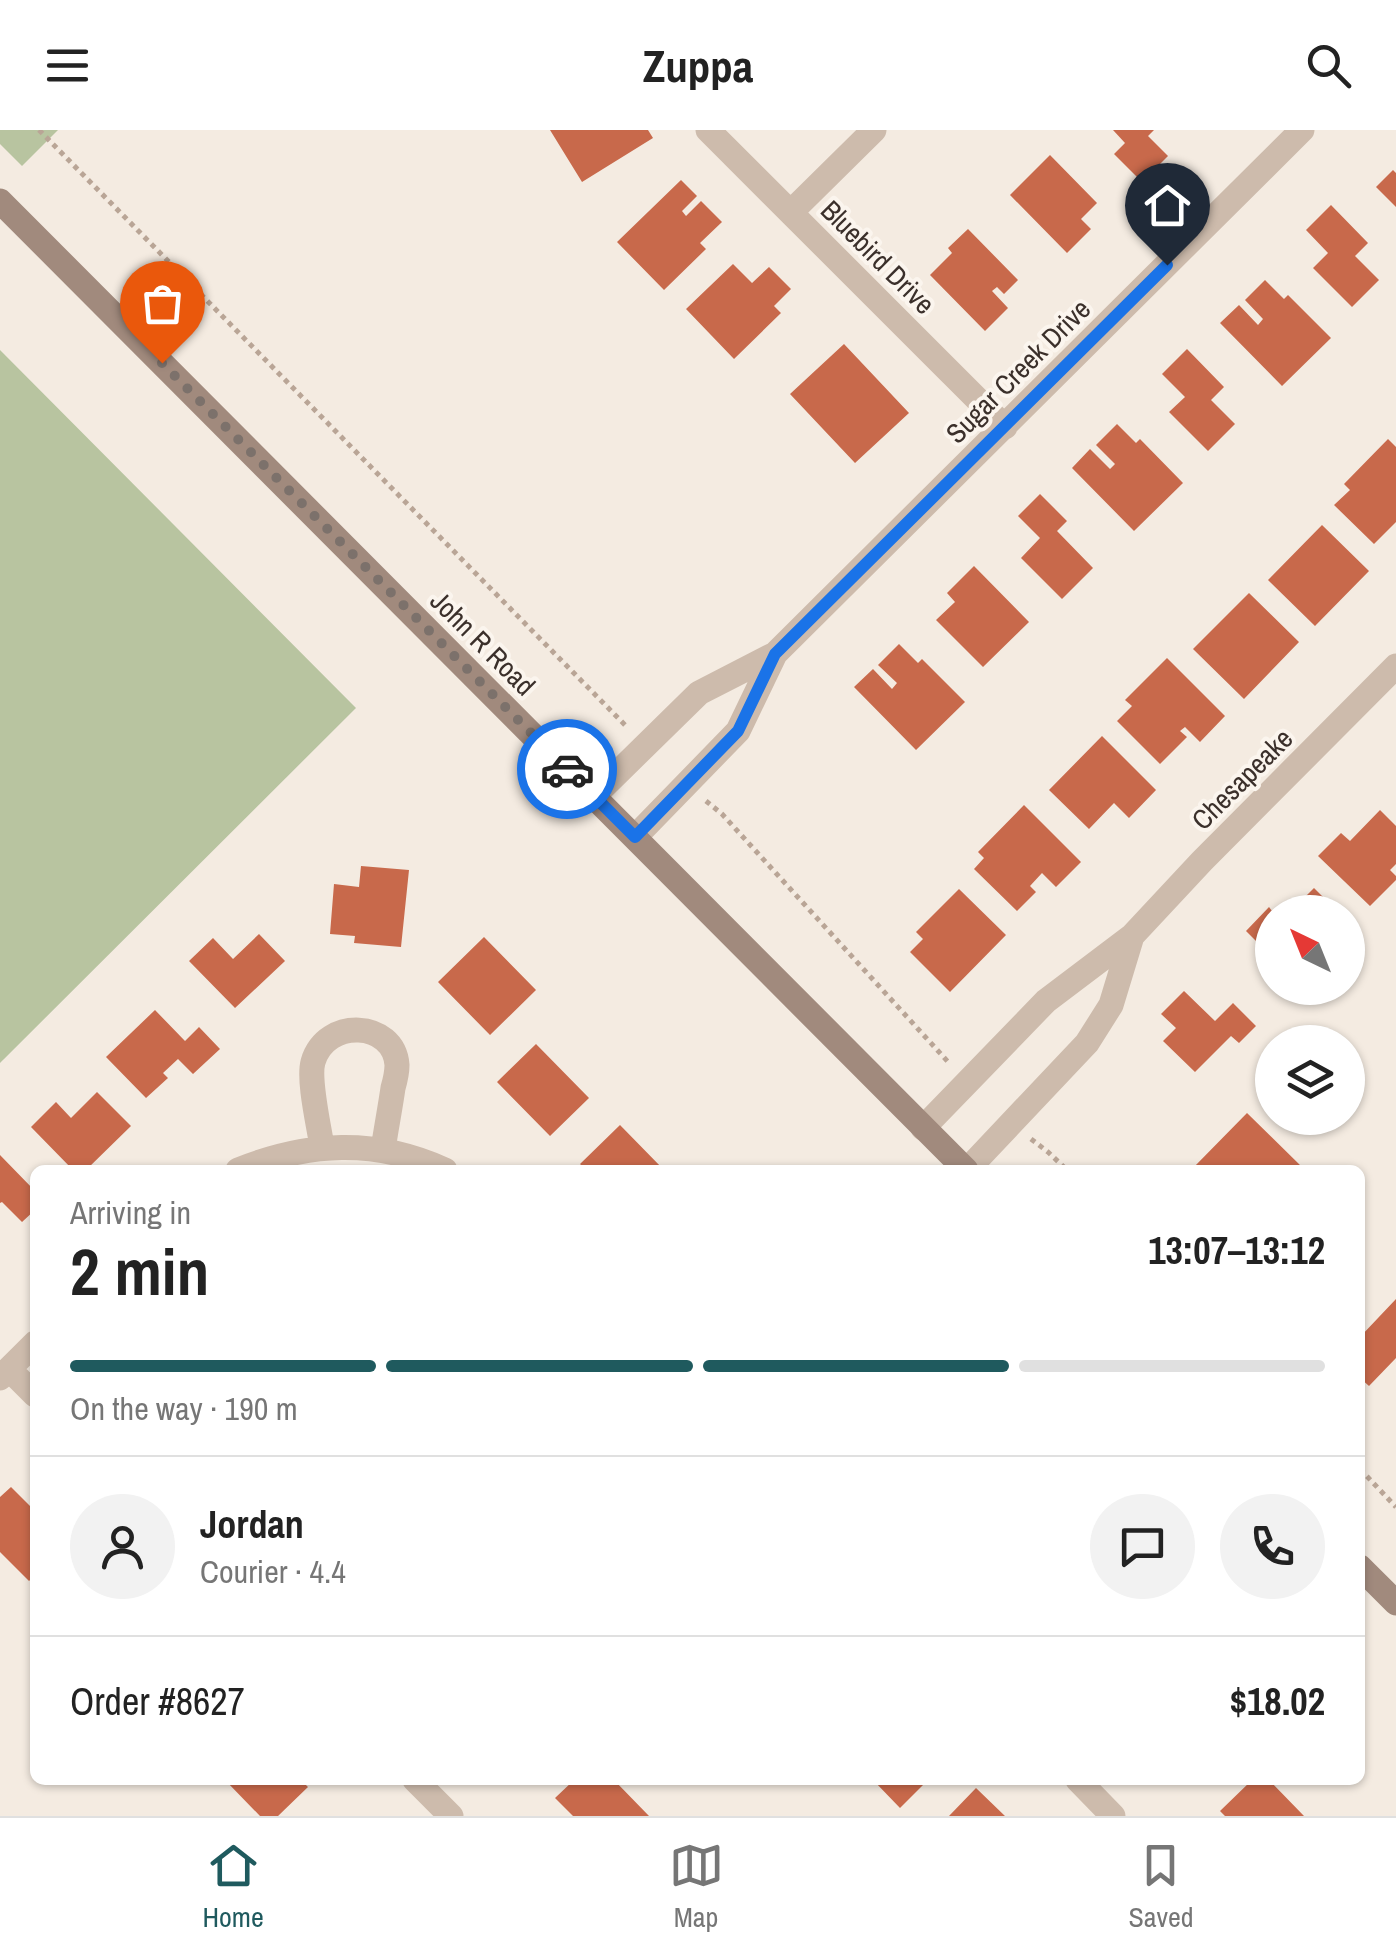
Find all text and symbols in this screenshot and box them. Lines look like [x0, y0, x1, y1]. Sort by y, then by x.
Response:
text: Zuppa [643, 35, 753, 96]
icon: menu [40, 38, 95, 93]
icon: search [1301, 38, 1356, 93]
pin [1125, 163, 1210, 266]
icon: home [1140, 178, 1195, 233]
street label: Bluebird Drive [813, 192, 943, 322]
pin [120, 261, 205, 364]
icon: bag [135, 276, 190, 331]
street label: Sugar Creek Drive [937, 290, 1099, 452]
street label: John R Road [422, 582, 544, 704]
courier [517, 719, 617, 819]
street label: Chesapeake [1183, 720, 1301, 838]
icon: car [540, 742, 595, 797]
north arrow [1255, 895, 1365, 1005]
map controls [1255, 895, 1365, 1135]
button: layers [1255, 1025, 1365, 1135]
text: Arriving in [70, 1191, 191, 1234]
text: 13:07–13:12 [1148, 1225, 1325, 1276]
text: 2 min [70, 1228, 209, 1315]
text: On the way · 190 m [70, 1387, 298, 1430]
button: person [70, 1494, 175, 1599]
button: chat [1090, 1494, 1195, 1599]
button: phone [1220, 1494, 1325, 1599]
text: Jordan [200, 1499, 304, 1550]
text: Courier · 4.4 [200, 1550, 346, 1593]
text: Order #8627 [70, 1676, 245, 1727]
text: $18.02 [1230, 1676, 1325, 1727]
tab: Home [202, 1838, 264, 1936]
tab: Map [669, 1838, 724, 1936]
tab: Saved [1128, 1838, 1194, 1936]

